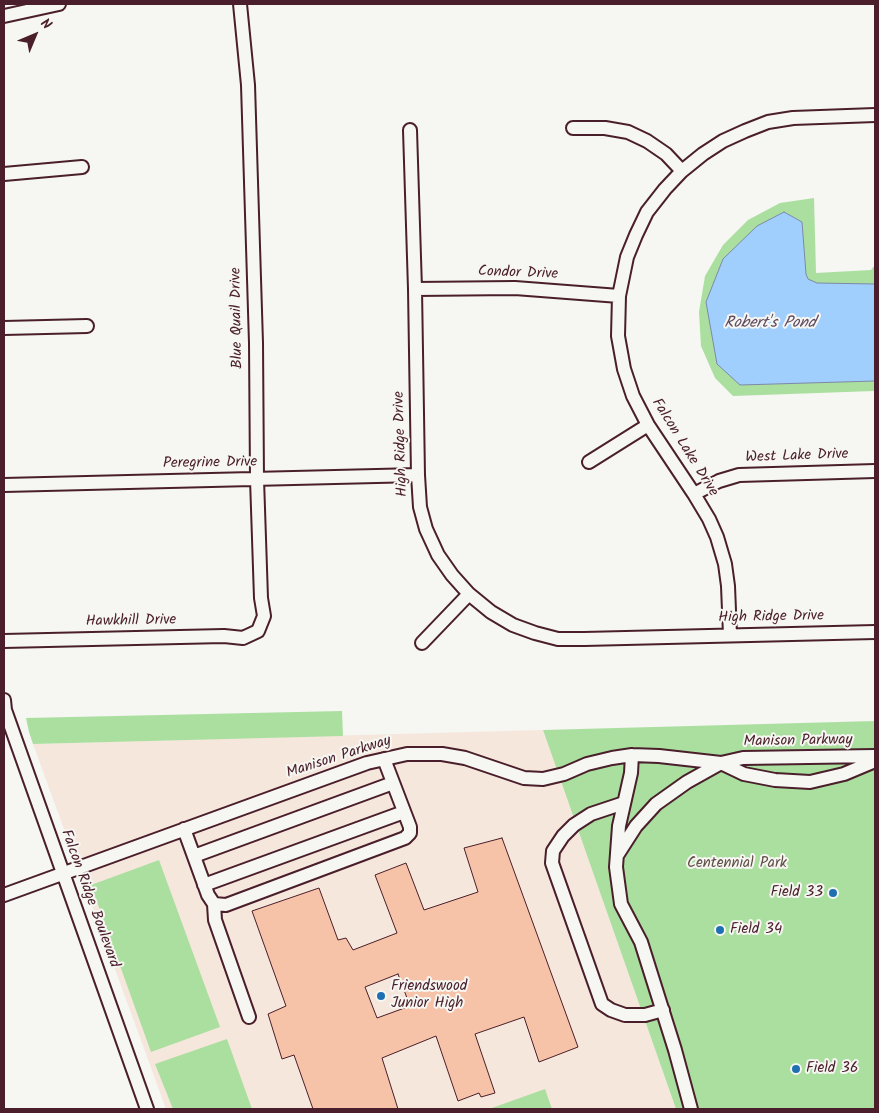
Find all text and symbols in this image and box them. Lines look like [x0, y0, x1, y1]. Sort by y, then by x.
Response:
north arrow [10, 10, 60, 60]
text: N [35, 13, 57, 35]
street label: Condor Drive [478, 264, 558, 284]
street label: Blue Quail Drive [228, 267, 248, 369]
water label: Robert's Pond [724, 314, 816, 334]
street label: High Ridge Drive [391, 391, 413, 497]
street label: Falcon Lake Drive [647, 396, 721, 500]
street label: West Lake Drive [745, 446, 849, 468]
street label: Peregrine Drive [163, 454, 257, 474]
street label: High Ridge Drive [718, 608, 824, 628]
street label: Hawkhill Drive [86, 612, 176, 632]
street label: Manison Parkway [743, 732, 853, 752]
street label: Manison Parkway [284, 733, 394, 783]
street label: Falcon Ridge Boulevard [56, 828, 122, 970]
park label: Centennial Park [687, 855, 787, 873]
place label: Field 33 [771, 884, 823, 902]
marker: Field 33 [827, 887, 839, 899]
place label: Field 34 [730, 921, 782, 939]
marker: Field 34 [714, 924, 726, 936]
place label: Friendswood Junior High [391, 978, 467, 1013]
marker: Friendswood Junior High [375, 990, 387, 1002]
place label: Field 36 [806, 1060, 858, 1078]
marker: Field 36 [790, 1063, 802, 1075]

